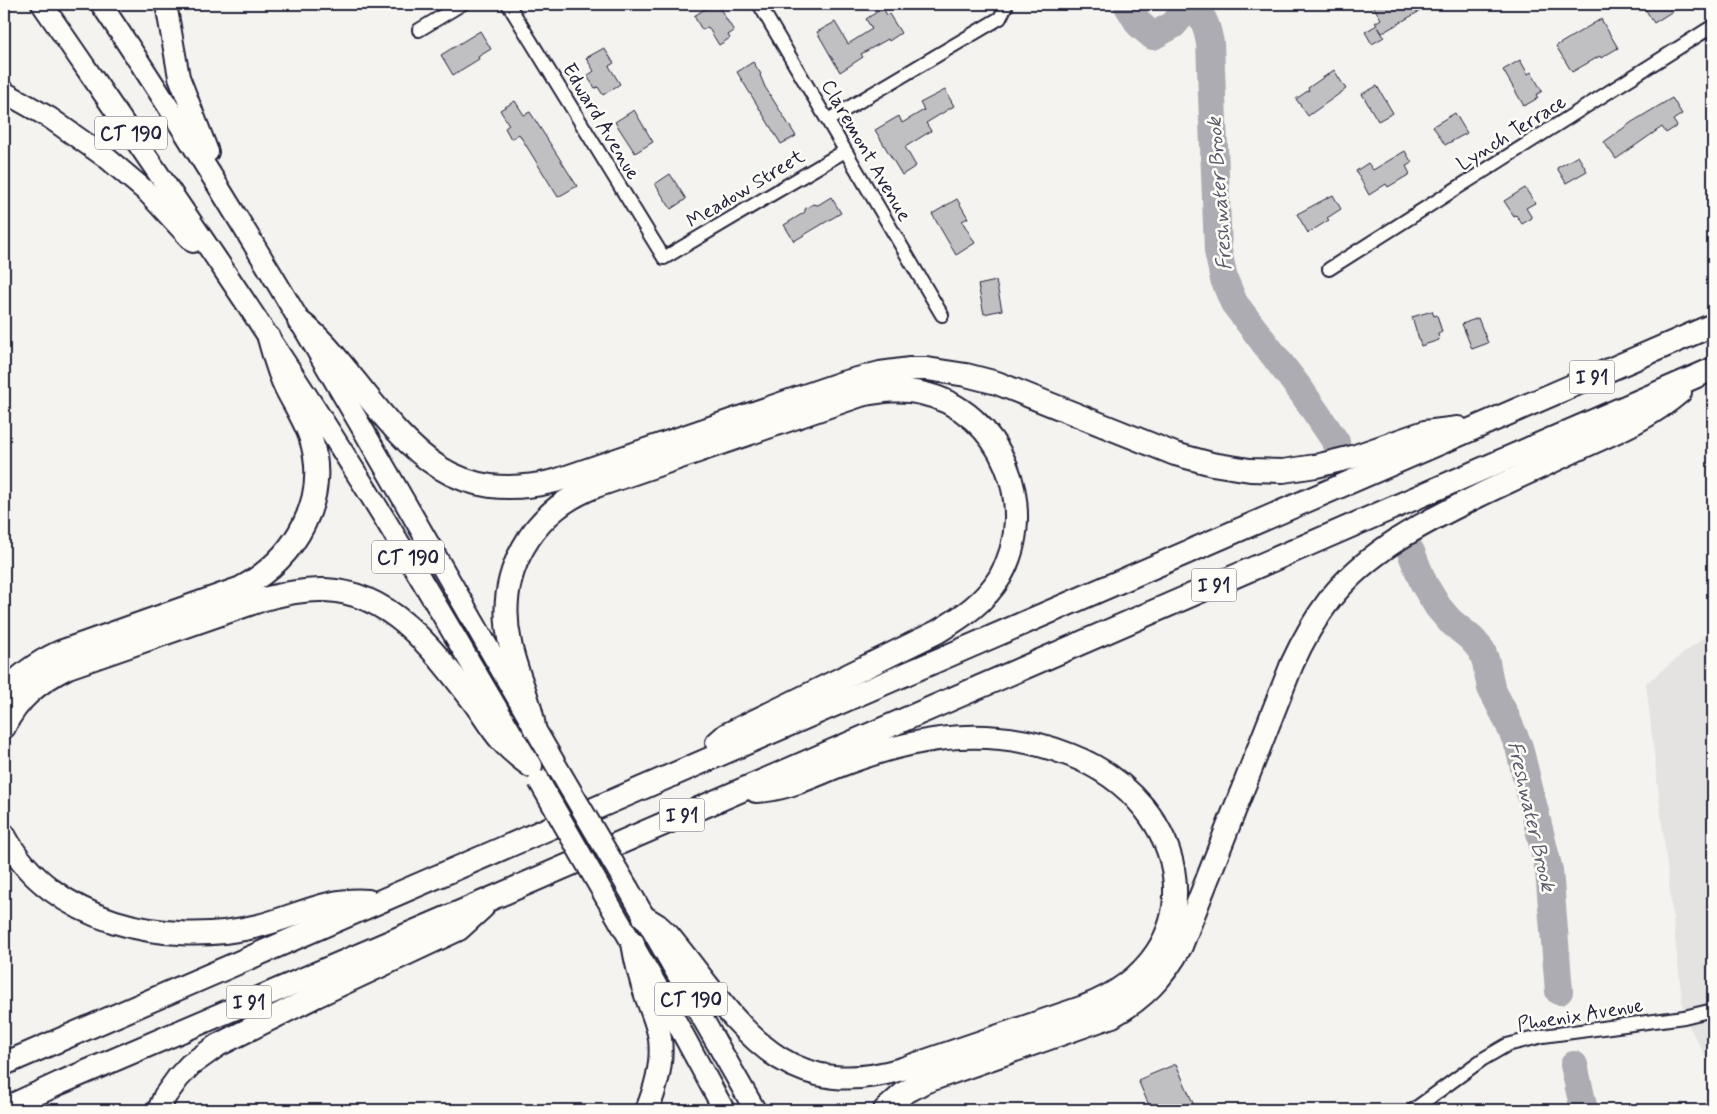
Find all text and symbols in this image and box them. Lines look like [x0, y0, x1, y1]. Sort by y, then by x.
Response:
street label: Edward Avenue [555, 58, 646, 185]
street label: Claremont Avenue [814, 75, 917, 227]
street label: Lynch Terrace [1452, 89, 1572, 178]
water label: Freshwater Brook [1201, 115, 1239, 271]
road number: CT 190 [95, 116, 167, 150]
street label: Meadow Street [682, 143, 810, 235]
road number: I 91 [1570, 361, 1614, 394]
road number: CT 190 [372, 540, 444, 574]
road number: I 91 [1192, 568, 1236, 602]
water label: Freshwater Brook [1500, 738, 1562, 895]
road number: I 91 [660, 798, 704, 832]
road number: CT 190 [655, 982, 727, 1016]
road number: I 91 [226, 986, 272, 1019]
street label: Phoenix Avenue [1515, 992, 1645, 1039]

